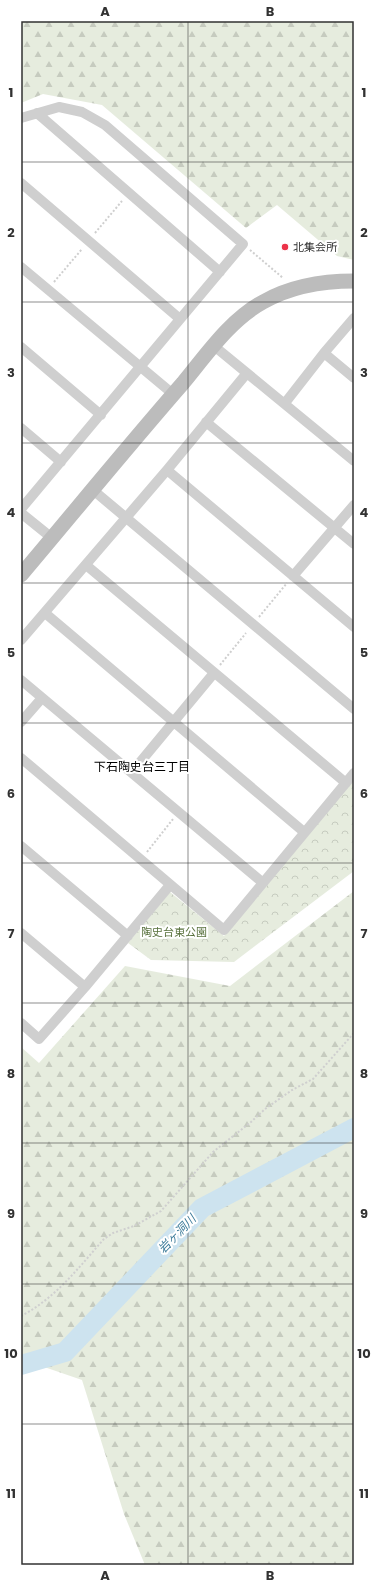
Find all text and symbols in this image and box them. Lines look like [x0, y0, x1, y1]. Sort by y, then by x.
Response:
text: A [100, 2, 110, 21]
text: B [266, 2, 275, 21]
text: 1 [9, 83, 13, 102]
text: 1 [362, 83, 366, 102]
text: 2 [7, 223, 15, 242]
text: 2 [360, 223, 368, 242]
place label: 北集会所 [293, 239, 338, 255]
marker: 北集会所 [280, 242, 290, 252]
text: 3 [7, 363, 15, 382]
text: 3 [360, 363, 368, 382]
text: 4 [7, 503, 16, 522]
text: 4 [360, 503, 369, 522]
text: 5 [7, 643, 15, 662]
text: 5 [360, 643, 368, 662]
district label: 下石陶史台三丁目 [94, 758, 190, 775]
text: 6 [7, 784, 15, 803]
text: 6 [360, 784, 368, 803]
text: 7 [8, 924, 15, 943]
park label: 陶史台東公園 [141, 924, 207, 940]
text: 7 [361, 924, 368, 943]
text: 8 [7, 1064, 15, 1083]
text: 8 [360, 1064, 368, 1083]
text: 9 [7, 1204, 15, 1223]
text: 9 [360, 1204, 368, 1223]
water label: 岩ヶ洞川 [154, 1209, 201, 1257]
text: 10 [4, 1344, 18, 1363]
text: 10 [357, 1344, 371, 1363]
text: 11 [6, 1484, 16, 1503]
text: 11 [359, 1484, 369, 1503]
text: A [100, 1566, 110, 1585]
text: B [266, 1566, 275, 1585]

